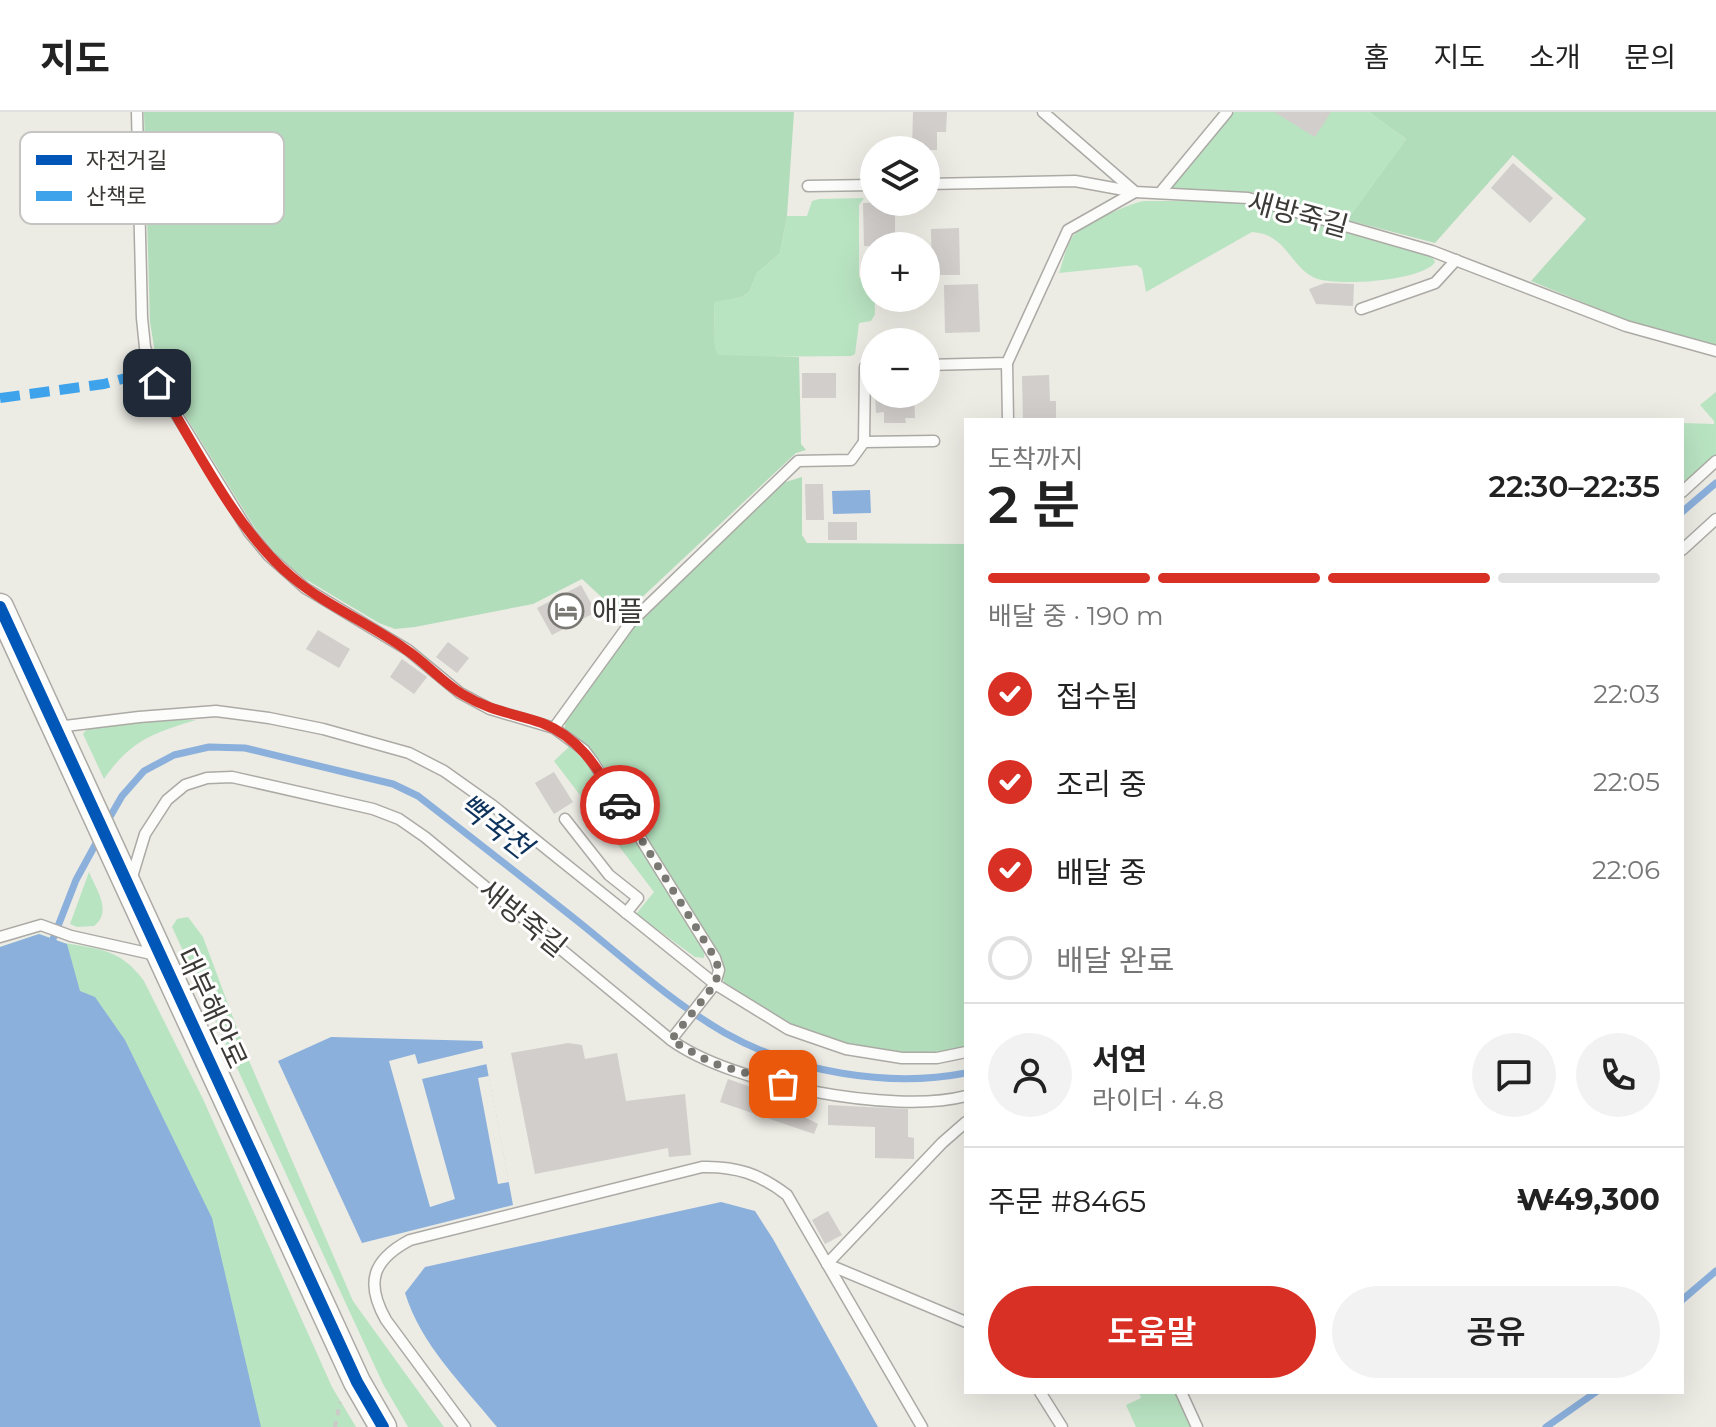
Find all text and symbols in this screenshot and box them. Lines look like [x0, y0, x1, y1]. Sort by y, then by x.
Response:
text: 지도 [40, 35, 110, 82]
text: 홈 [1364, 40, 1389, 74]
text: 지도 [1433, 40, 1485, 74]
text: 소개 [1529, 40, 1580, 74]
text: 문의 [1624, 40, 1676, 74]
legend [20, 132, 284, 224]
map controls [860, 136, 940, 408]
button: layers [860, 136, 940, 216]
text: 자전거길 [86, 147, 167, 174]
text: 산책로 [86, 183, 147, 210]
street label: 새방죽길 [1244, 184, 1352, 244]
button: + [860, 232, 940, 312]
button: − [860, 328, 940, 408]
pin [123, 349, 191, 417]
icon: home [135, 361, 179, 405]
text: 도착까지 [988, 443, 1084, 475]
text: 22:30–22:35 [1488, 468, 1660, 505]
text: 2 분 [988, 473, 1080, 536]
hotel icon: 애플 [547, 592, 585, 630]
place label: 애플 [592, 594, 644, 628]
text: 배달 중 · 190 m [988, 600, 1164, 632]
icon: check [988, 672, 1032, 716]
text: 접수됨 [1056, 678, 1139, 715]
text: 22:03 [1593, 678, 1660, 710]
icon: check [988, 760, 1032, 804]
courier [580, 765, 660, 845]
text: 조리 중 [1056, 766, 1147, 803]
text: 22:05 [1593, 766, 1660, 798]
icon: car [598, 783, 642, 827]
water label: 뻑꾹천 [451, 786, 542, 868]
icon: check [988, 848, 1032, 892]
text: 배달 중 [1056, 854, 1147, 891]
text: 22:06 [1592, 854, 1660, 886]
street label: 새방죽길 [472, 872, 574, 964]
street label: 대부해안로 [169, 942, 255, 1074]
text: 배달 완료 [1056, 942, 1174, 979]
button: person [988, 1033, 1072, 1117]
button: chat [1472, 1033, 1556, 1117]
button: phone [1576, 1033, 1660, 1117]
text: 서연 [1092, 1041, 1147, 1078]
pin [749, 1050, 817, 1118]
icon: bag [761, 1062, 805, 1106]
text: 라이더 · 4.8 [1092, 1084, 1224, 1116]
text: ₩49,300 [1517, 1181, 1660, 1218]
text: 주문 #8465 [988, 1183, 1146, 1220]
button: 도움말 [988, 1286, 1316, 1378]
button: 공유 [1332, 1286, 1660, 1378]

